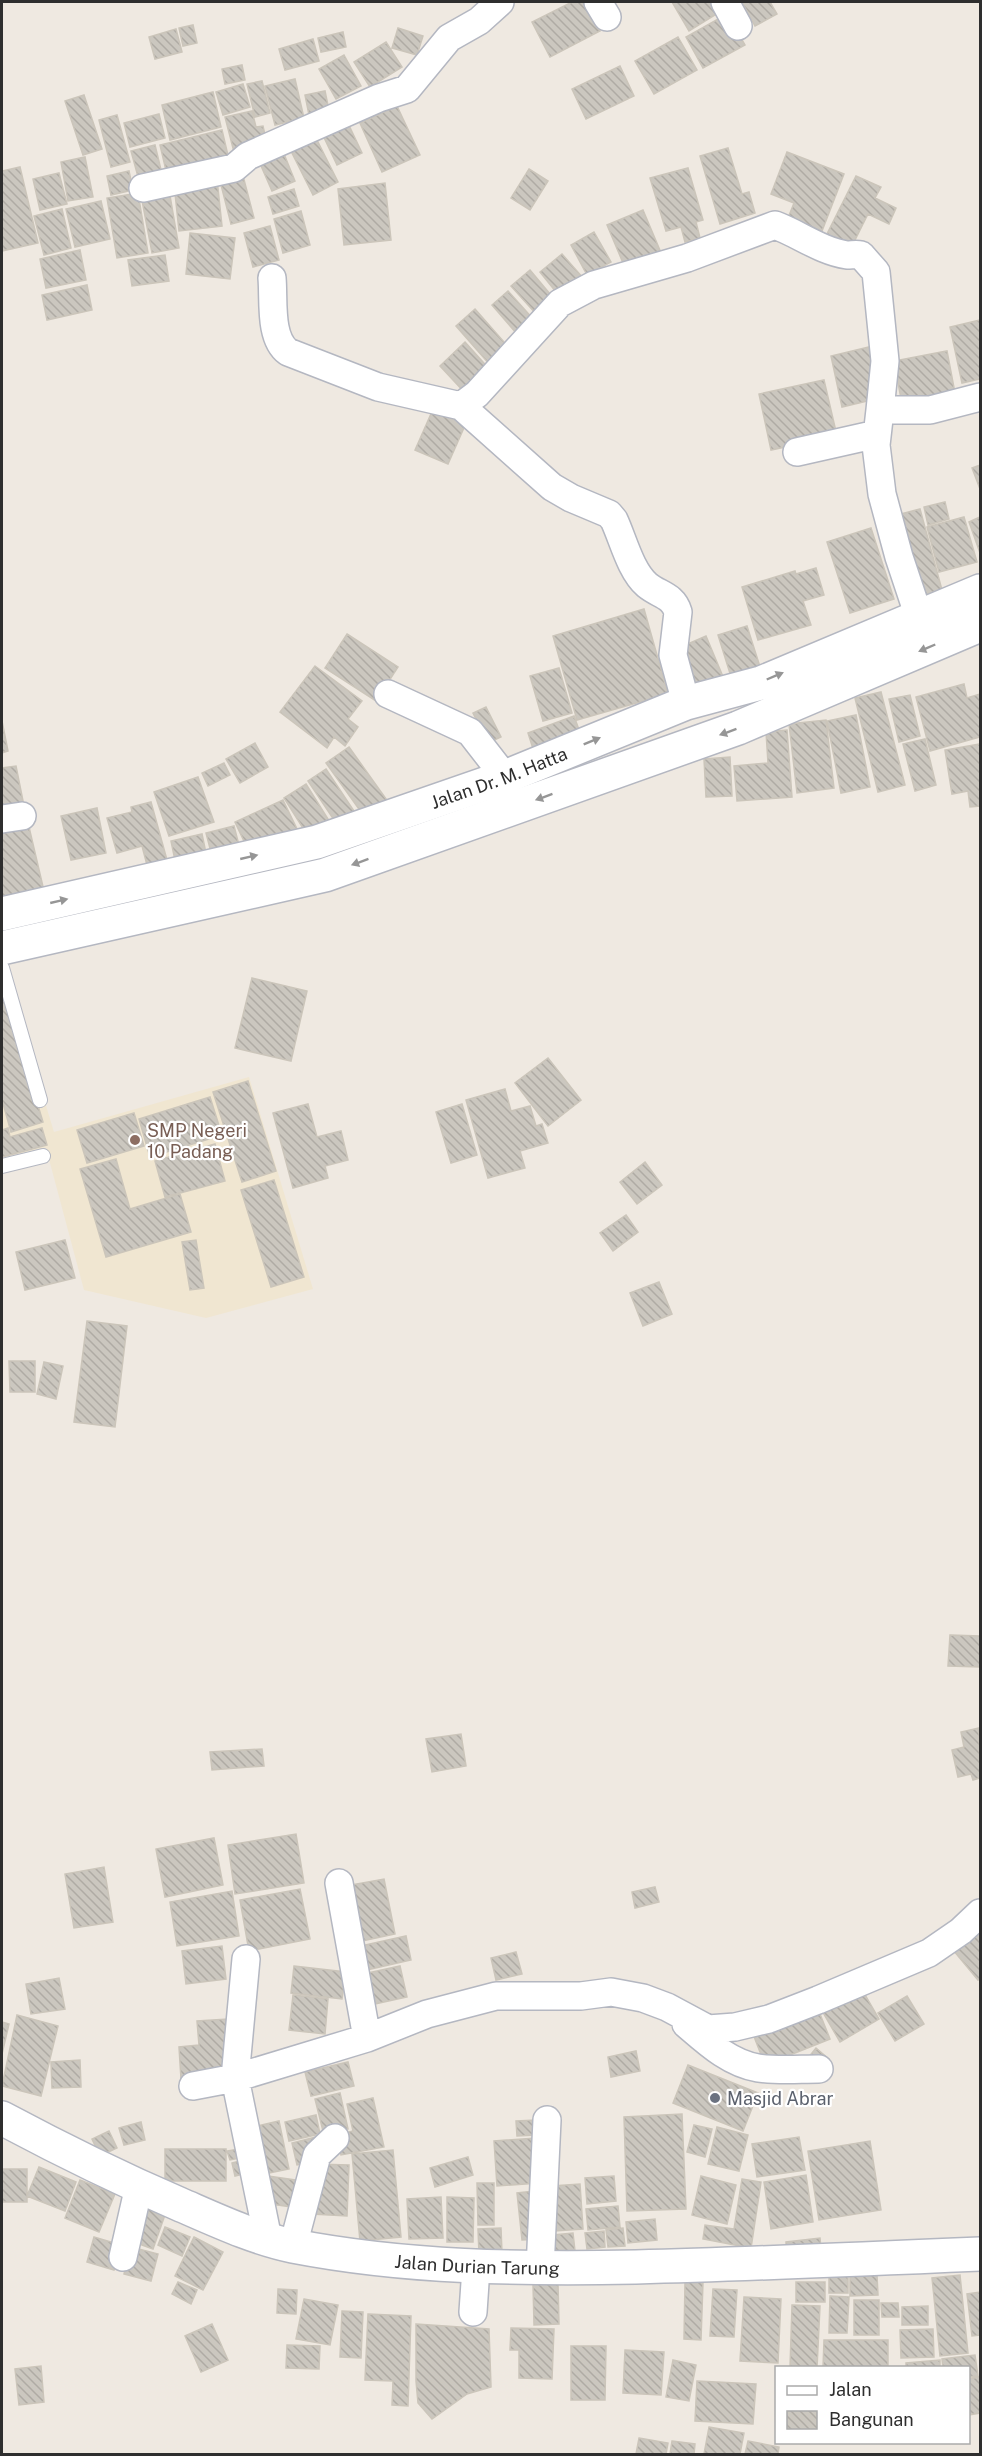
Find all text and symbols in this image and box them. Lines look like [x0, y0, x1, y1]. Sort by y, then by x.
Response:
one-way arrow [917, 643, 935, 653]
one-way arrow [767, 672, 784, 681]
one-way arrow [719, 728, 737, 738]
one-way arrow [583, 736, 601, 745]
street label: Jalan Dr. M. Hatta [428, 742, 570, 812]
one-way arrow [535, 793, 553, 803]
one-way arrow [239, 852, 258, 862]
one-way arrow [351, 858, 369, 868]
one-way arrow [49, 896, 68, 905]
place label: SMP Negeri 10 Padang [147, 1120, 247, 1162]
marker: SMP Negeri 10 Padang [128, 1133, 142, 1147]
place label: Masjid Abrar [727, 2088, 833, 2109]
marker: Masjid Abrar [708, 2091, 722, 2105]
street label: Jalan Durian Tarung [394, 2250, 560, 2278]
legend [775, 2366, 970, 2444]
text: Jalan [829, 2379, 872, 2400]
text: Bangunan [829, 2409, 914, 2430]

